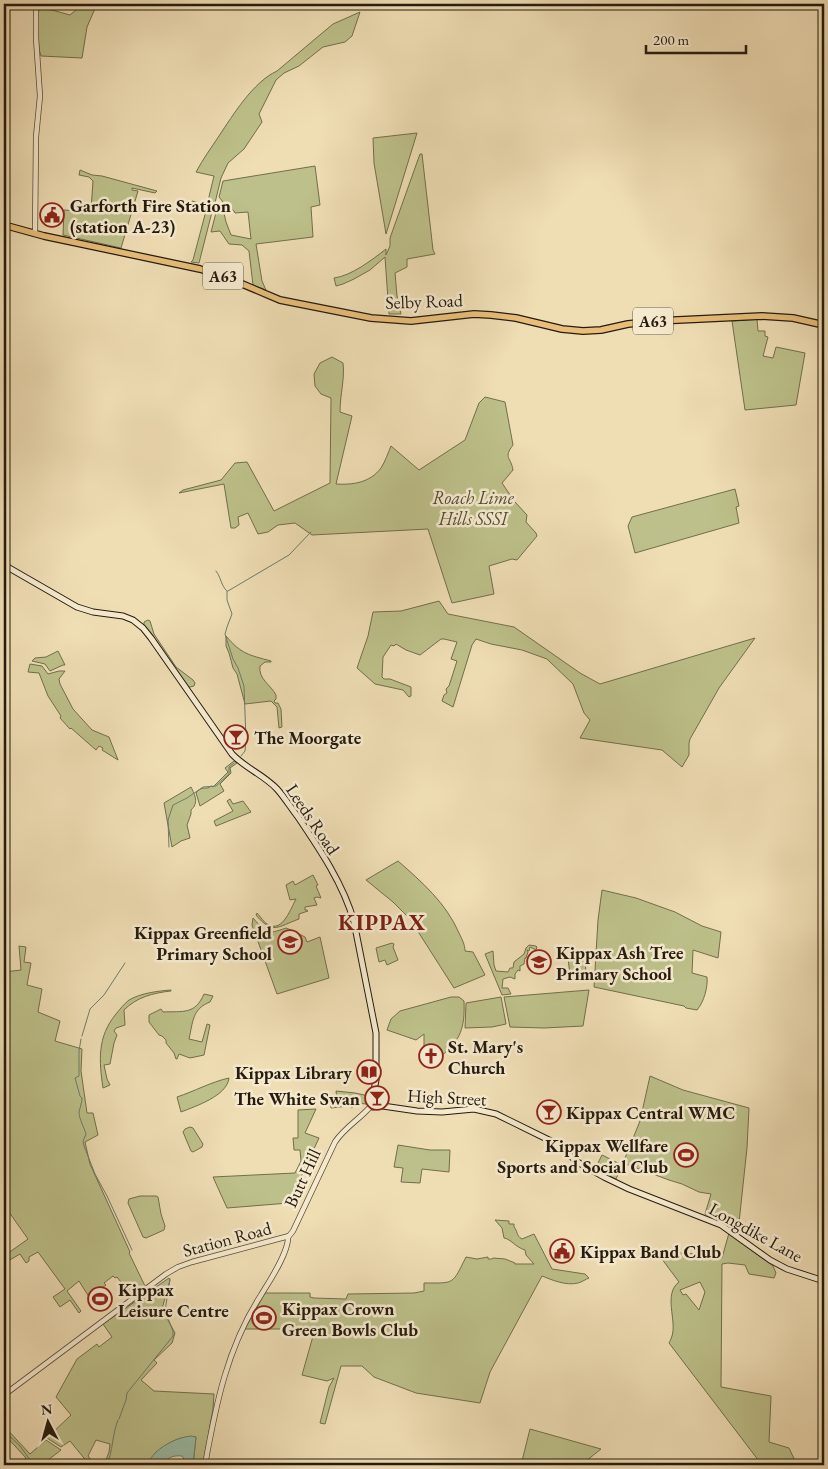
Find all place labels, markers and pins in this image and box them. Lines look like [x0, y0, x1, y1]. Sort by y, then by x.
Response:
place label: Garforth Fire Station (station A-23) [70, 194, 231, 238]
public building icon: Garforth Fire Station (station A-23) [39, 202, 65, 228]
bar icon: The Moorgate [223, 724, 249, 750]
place label: The Moorgate [254, 726, 362, 749]
place label: Kippax Greenfield Primary School [134, 921, 272, 965]
school or university icon: Kippax Greenfield Primary School [277, 929, 303, 955]
place label: Kippax Ash Tree Primary School [556, 941, 684, 985]
school or university icon: Kippax Ash Tree Primary School [526, 949, 552, 975]
place label: St. Mary's Church [448, 1035, 523, 1079]
church icon: St. Mary's Church [418, 1043, 444, 1069]
library icon: Kippax Library [356, 1059, 382, 1085]
place label: Kippax Library [235, 1061, 352, 1084]
bar icon: The White Swan [364, 1085, 390, 1111]
place label: The White Swan [234, 1087, 360, 1110]
bar icon: Kippax Central WMC [536, 1099, 562, 1125]
place label: Kippax Central WMC [566, 1101, 735, 1124]
place label: Kippax Wellfare Sports and Social Club [497, 1134, 668, 1178]
sports icon: Kippax Wellfare Sports and Social Club [673, 1142, 699, 1168]
public building icon: Kippax Band Club [549, 1238, 575, 1264]
place label: Kippax Band Club [580, 1240, 721, 1263]
place label: Kippax Leisure Centre [118, 1278, 229, 1322]
sports icon: Kippax Leisure Centre [87, 1286, 113, 1312]
place label: Kippax Crown Green Bowls Club [282, 1297, 418, 1341]
sports icon: Kippax Crown Green Bowls Club [251, 1305, 277, 1331]

